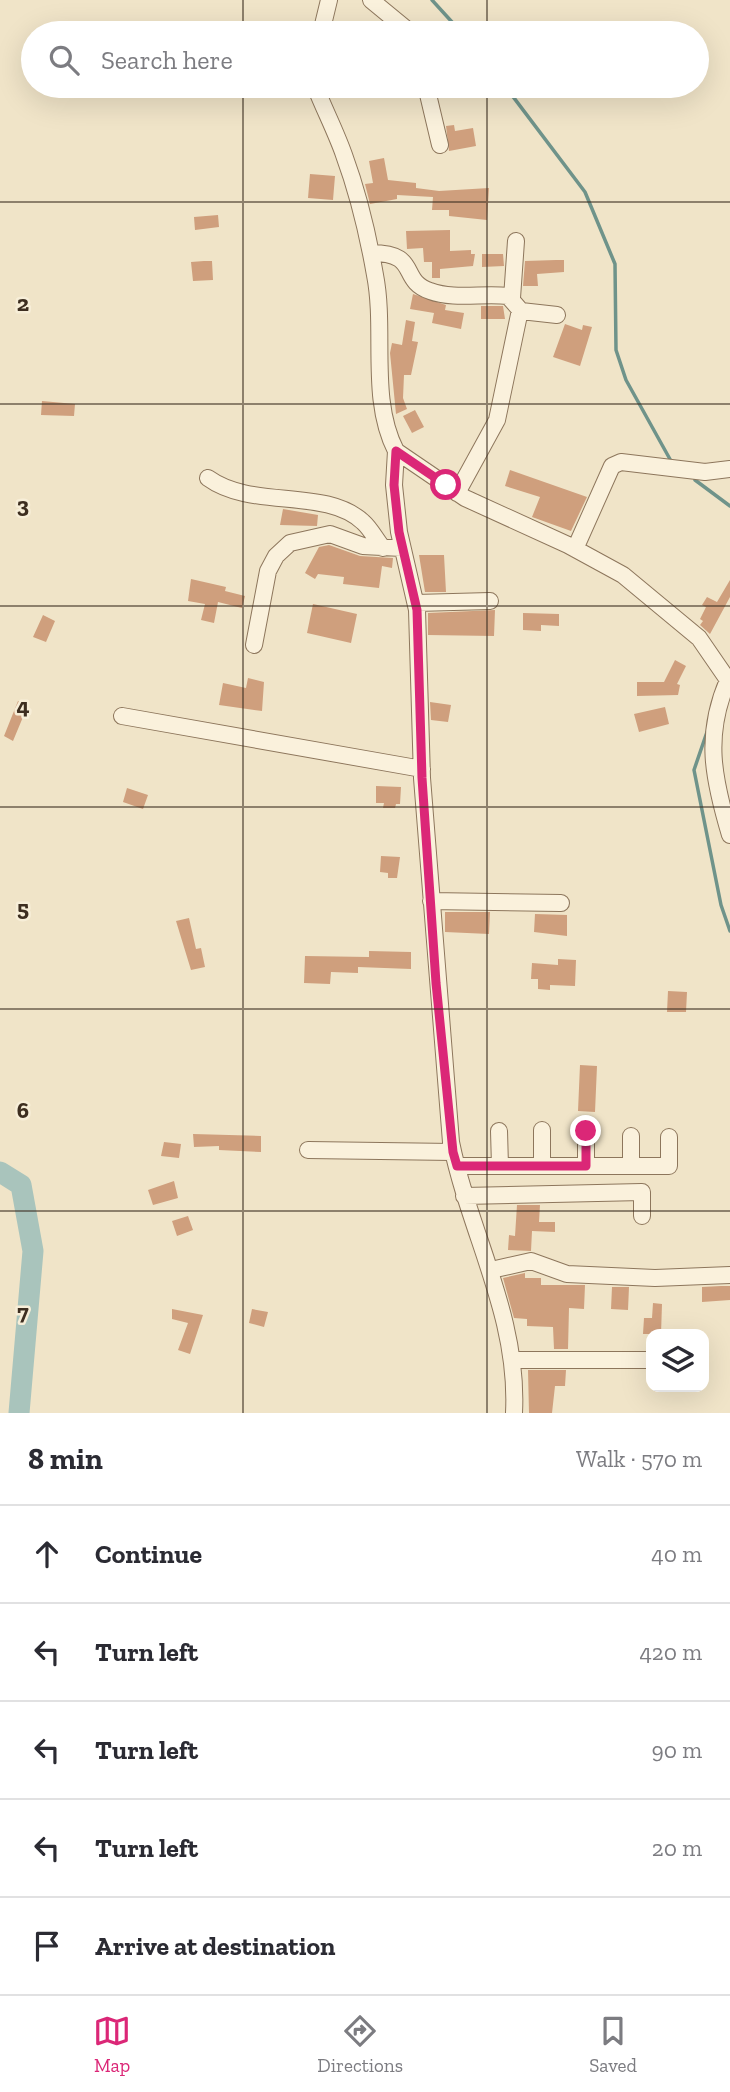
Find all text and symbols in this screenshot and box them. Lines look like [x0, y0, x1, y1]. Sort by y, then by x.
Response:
search box [21, 21, 709, 98]
icon: search [45, 41, 83, 79]
text: Search here [101, 44, 233, 76]
text: 2 [17, 289, 29, 317]
route start [430, 469, 461, 500]
text: 3 [17, 491, 29, 519]
text: 4 [16, 692, 30, 720]
text: 5 [17, 894, 29, 922]
text: 6 [17, 1096, 29, 1124]
route end [570, 1115, 601, 1146]
text: 7 [17, 1298, 29, 1326]
map controls [646, 1329, 709, 1392]
button: layers [646, 1329, 709, 1392]
text: 8 min [28, 1441, 103, 1477]
text: Walk · 570 m [576, 1445, 702, 1473]
icon: ahead [28, 1535, 66, 1573]
text: Continue [95, 1538, 202, 1570]
text: 40 m [651, 1540, 702, 1568]
icon: left [28, 1633, 66, 1671]
text: Turn left [95, 1636, 198, 1668]
text: 420 m [639, 1638, 702, 1666]
icon: left [28, 1731, 66, 1769]
text: Turn left [95, 1734, 198, 1766]
text: 90 m [651, 1736, 702, 1764]
icon: left [28, 1829, 66, 1867]
text: Turn left [95, 1832, 198, 1864]
text: 20 m [652, 1834, 702, 1862]
icon: arrive [28, 1927, 66, 1965]
text: Arrive at destination [95, 1930, 335, 1962]
tab: Map [93, 2012, 131, 2077]
tab: Directions [317, 2012, 403, 2077]
tab: Saved [589, 2012, 637, 2077]

